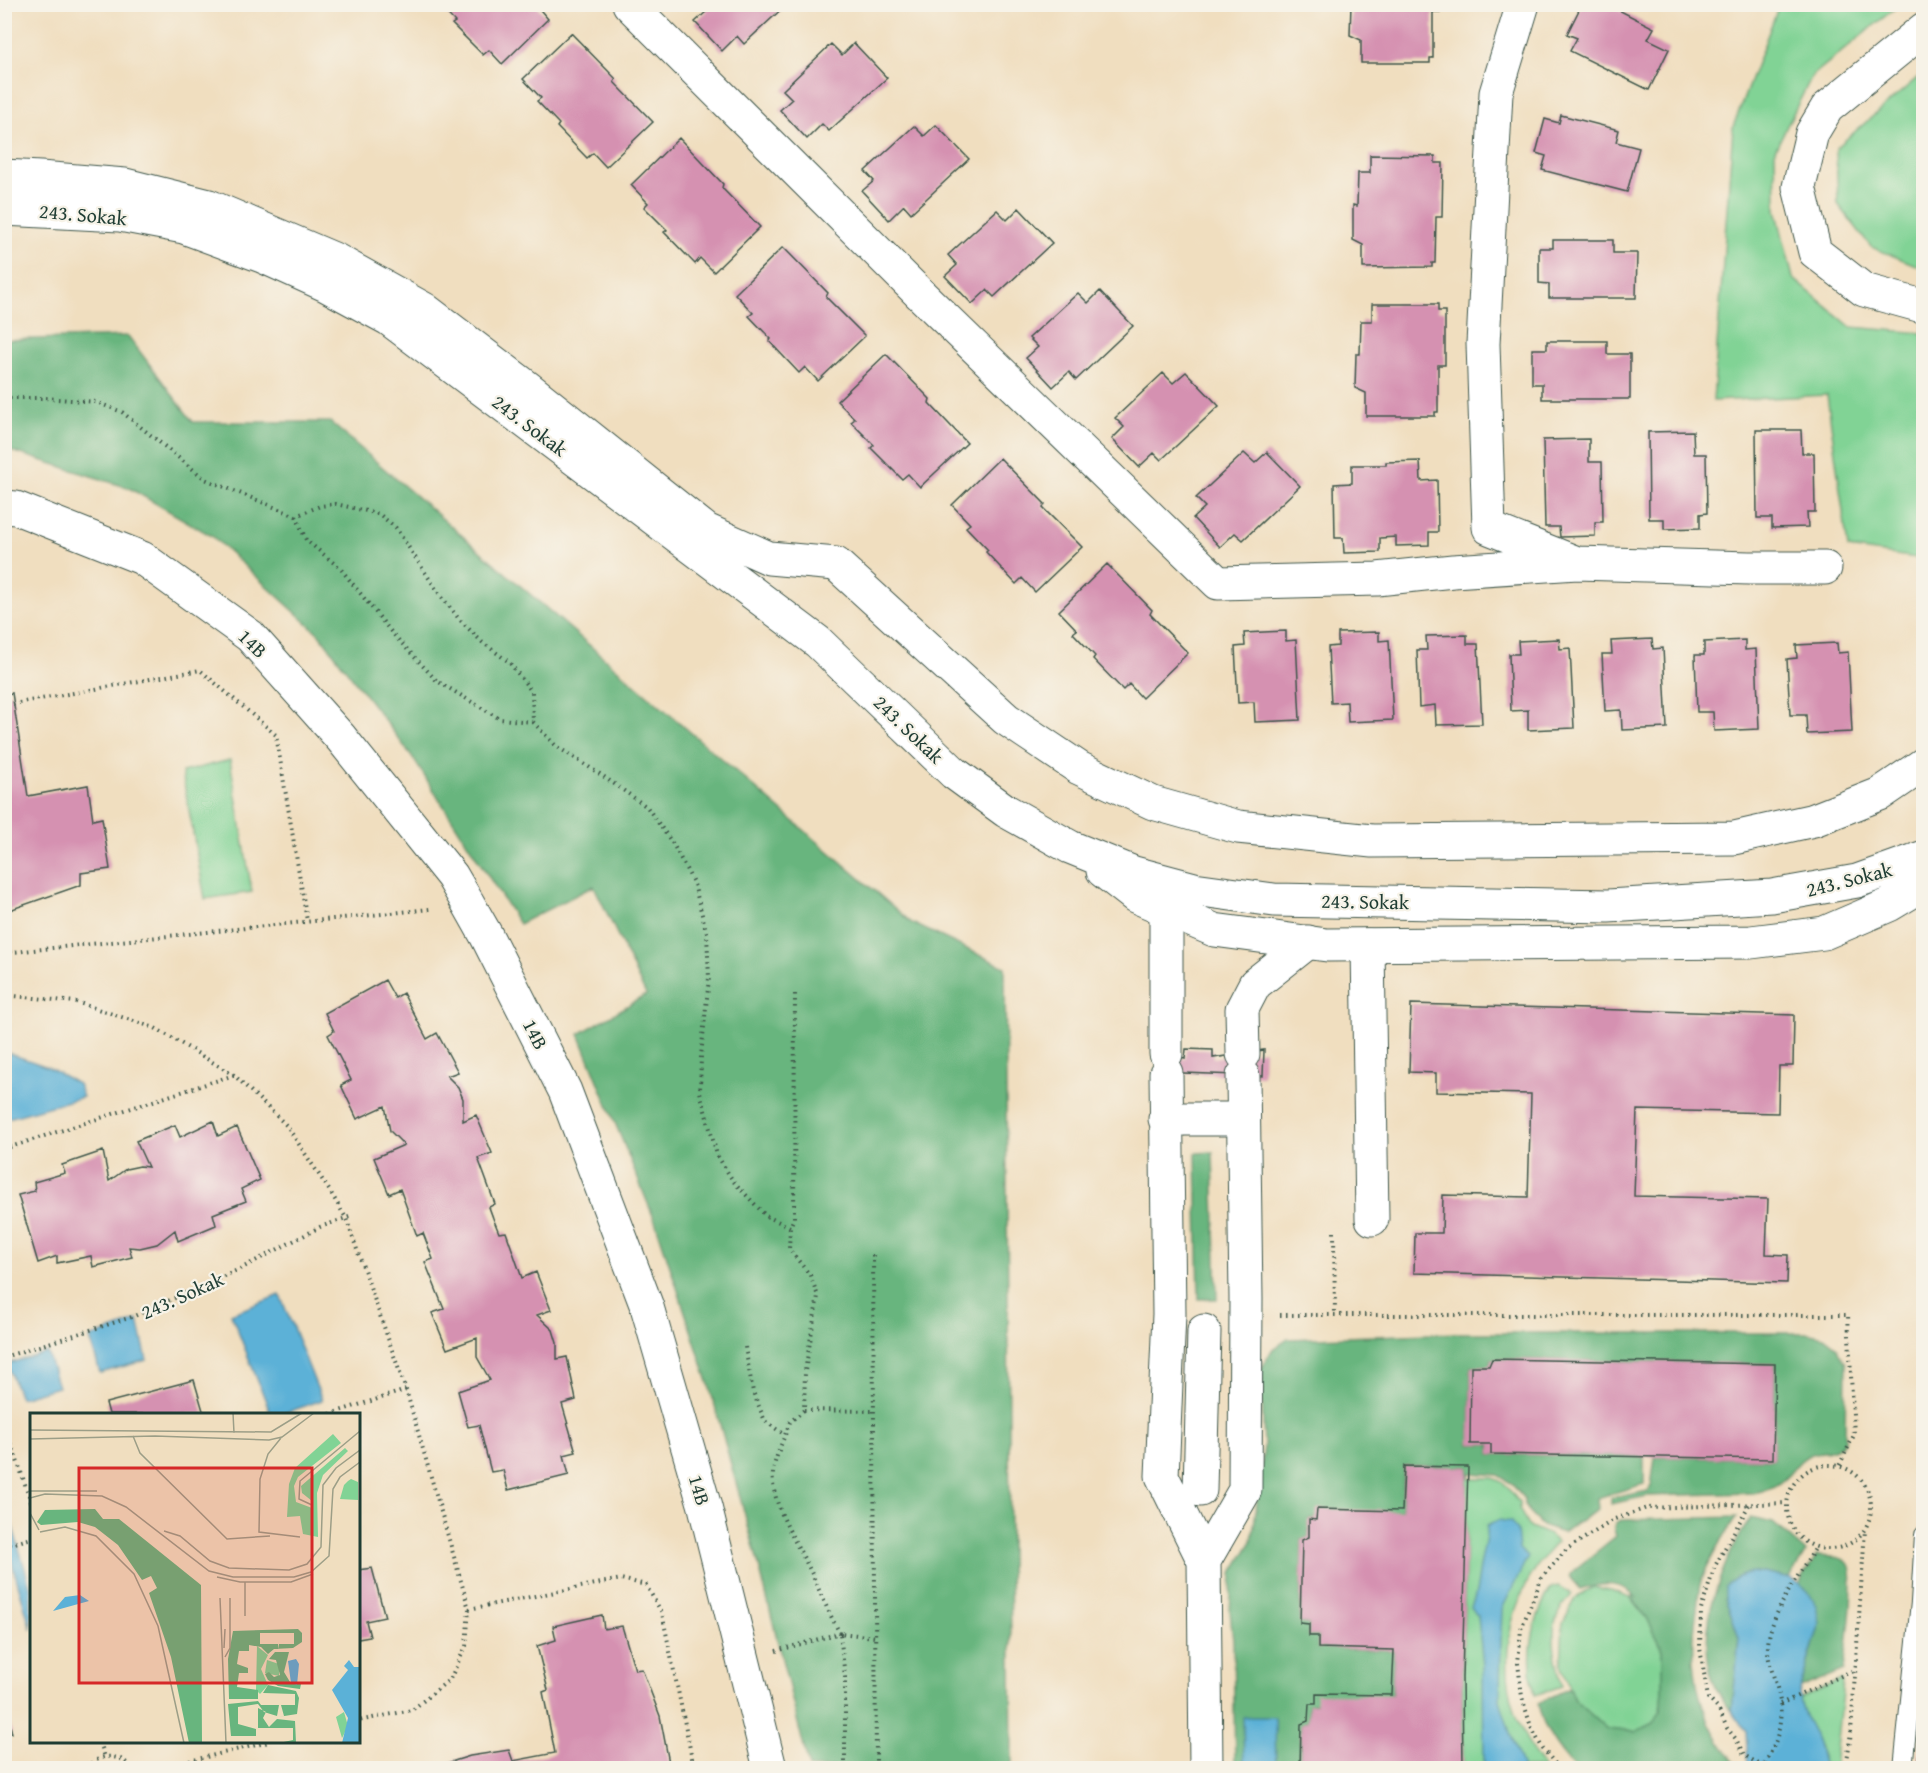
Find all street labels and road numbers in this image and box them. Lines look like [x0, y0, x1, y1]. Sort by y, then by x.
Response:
street label: 243. Sokak [38, 196, 129, 232]
street label: 243. Sokak [486, 387, 574, 464]
street label: 14B [232, 622, 274, 664]
street label: 243. Sokak [867, 688, 951, 771]
street label: 243. Sokak [1803, 854, 1896, 904]
street label: 243. Sokak [1321, 886, 1410, 916]
street label: 14B [516, 1014, 556, 1054]
street label: 243. Sokak [136, 1264, 229, 1326]
street label: 14B [682, 1471, 718, 1509]

